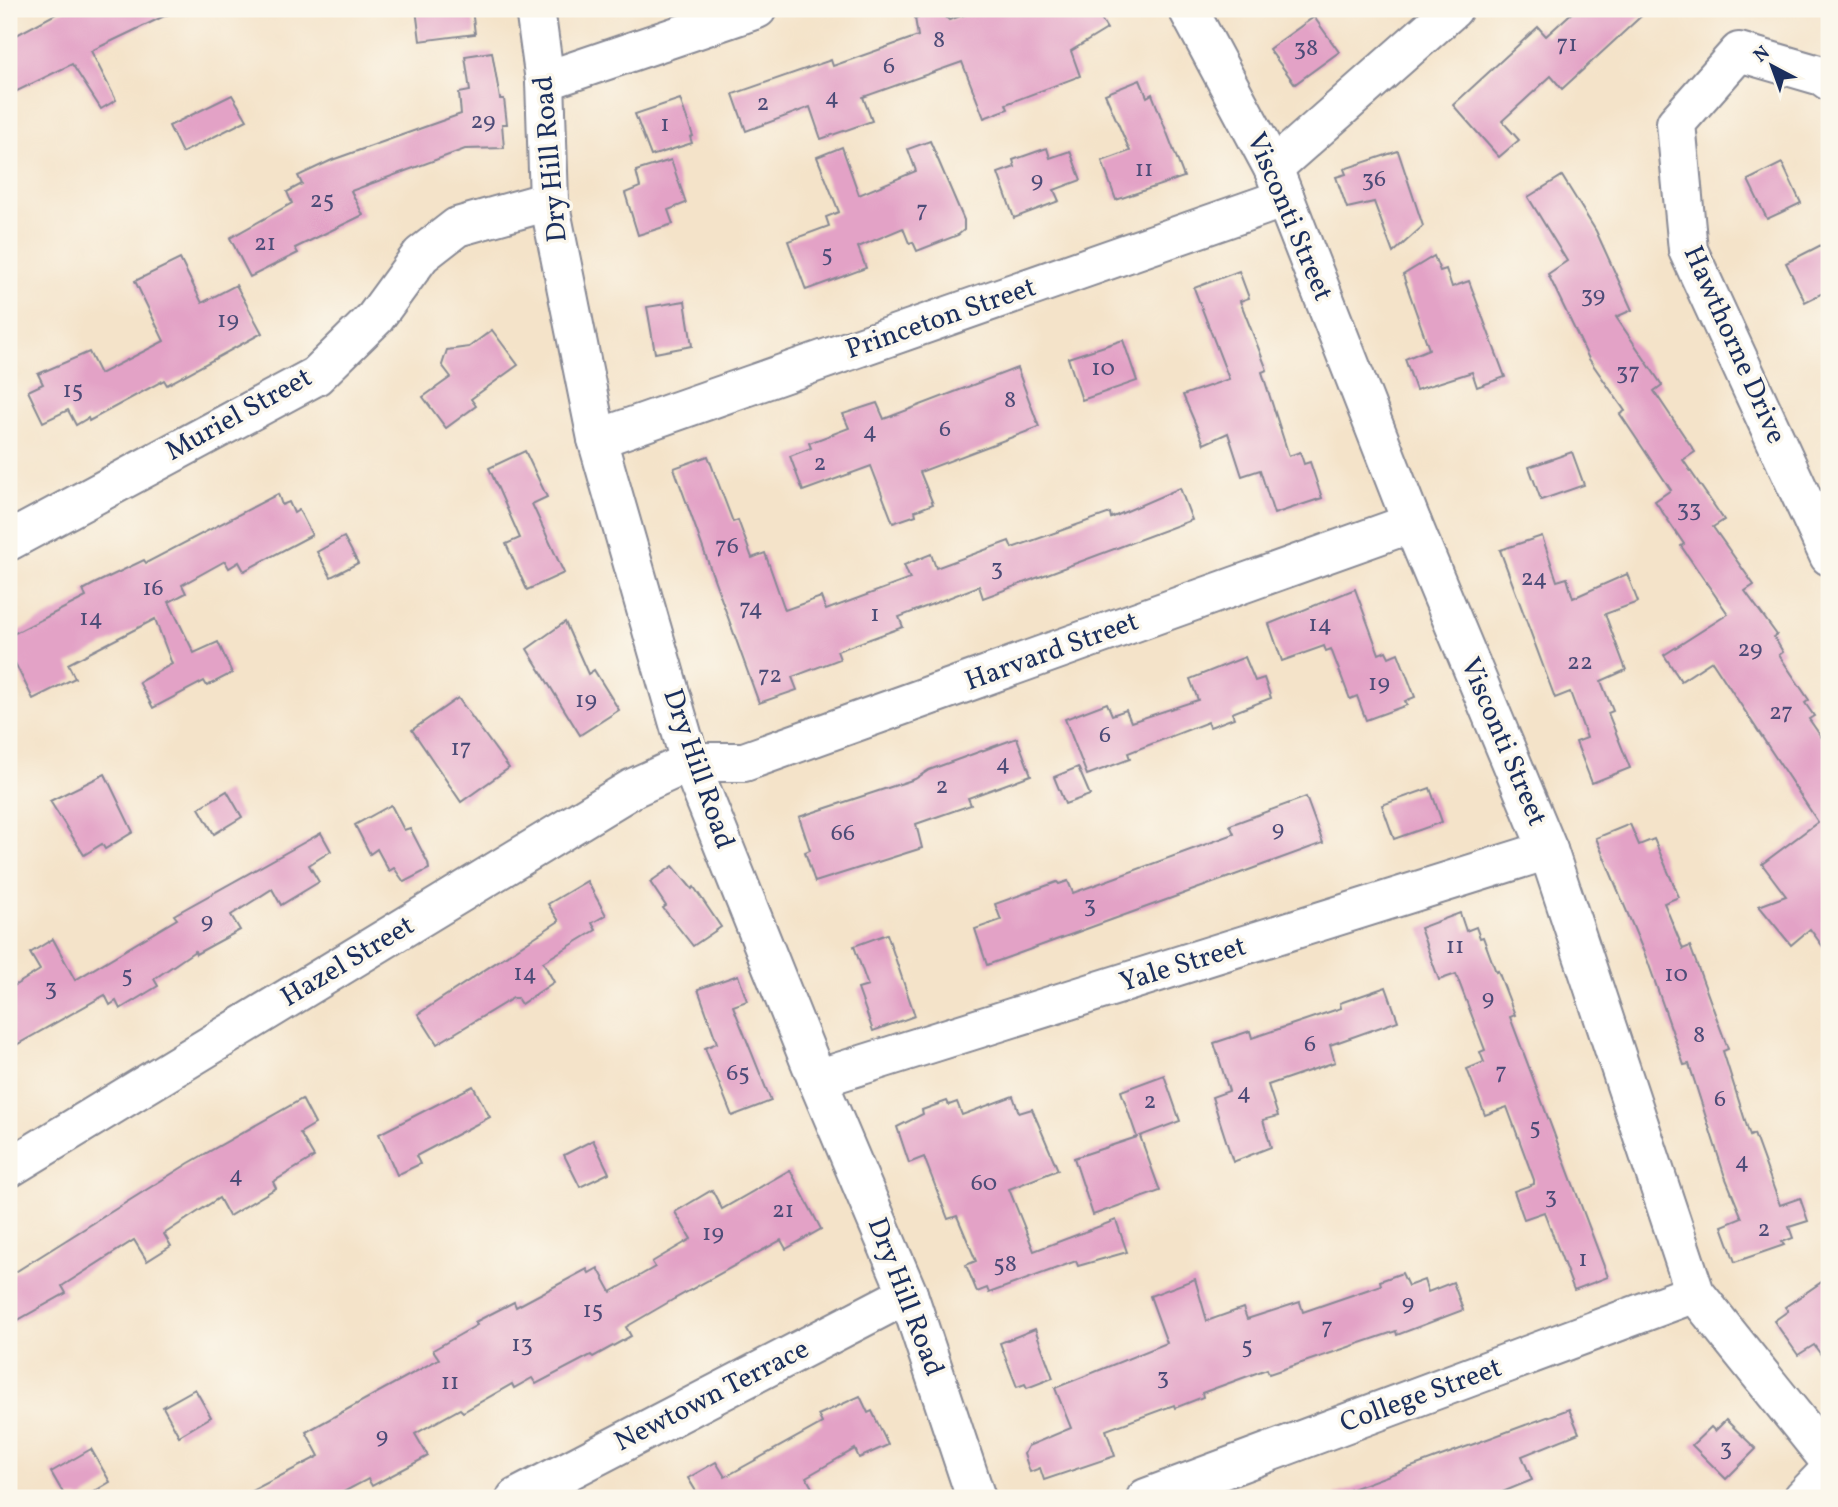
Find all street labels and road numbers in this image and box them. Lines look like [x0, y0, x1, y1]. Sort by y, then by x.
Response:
street label: Dry Hill Road [524, 74, 578, 244]
street label: Visconti Street [1236, 127, 1342, 307]
street label: Hawthorne Drive [1673, 240, 1795, 450]
street label: Princeton Street [841, 268, 1041, 370]
street label: Muriel Street [159, 359, 319, 471]
street label: Harvard Street [960, 603, 1144, 701]
street label: Visconti Street [1450, 652, 1556, 832]
street label: Dry Hill Road [652, 684, 744, 854]
street label: Hazel Street [274, 907, 422, 1017]
street label: Yale Street [1115, 927, 1251, 1003]
street label: Dry Hill Road [857, 1212, 953, 1382]
street label: Newtown Terrace [608, 1330, 816, 1462]
street label: College Street [1335, 1349, 1507, 1443]

